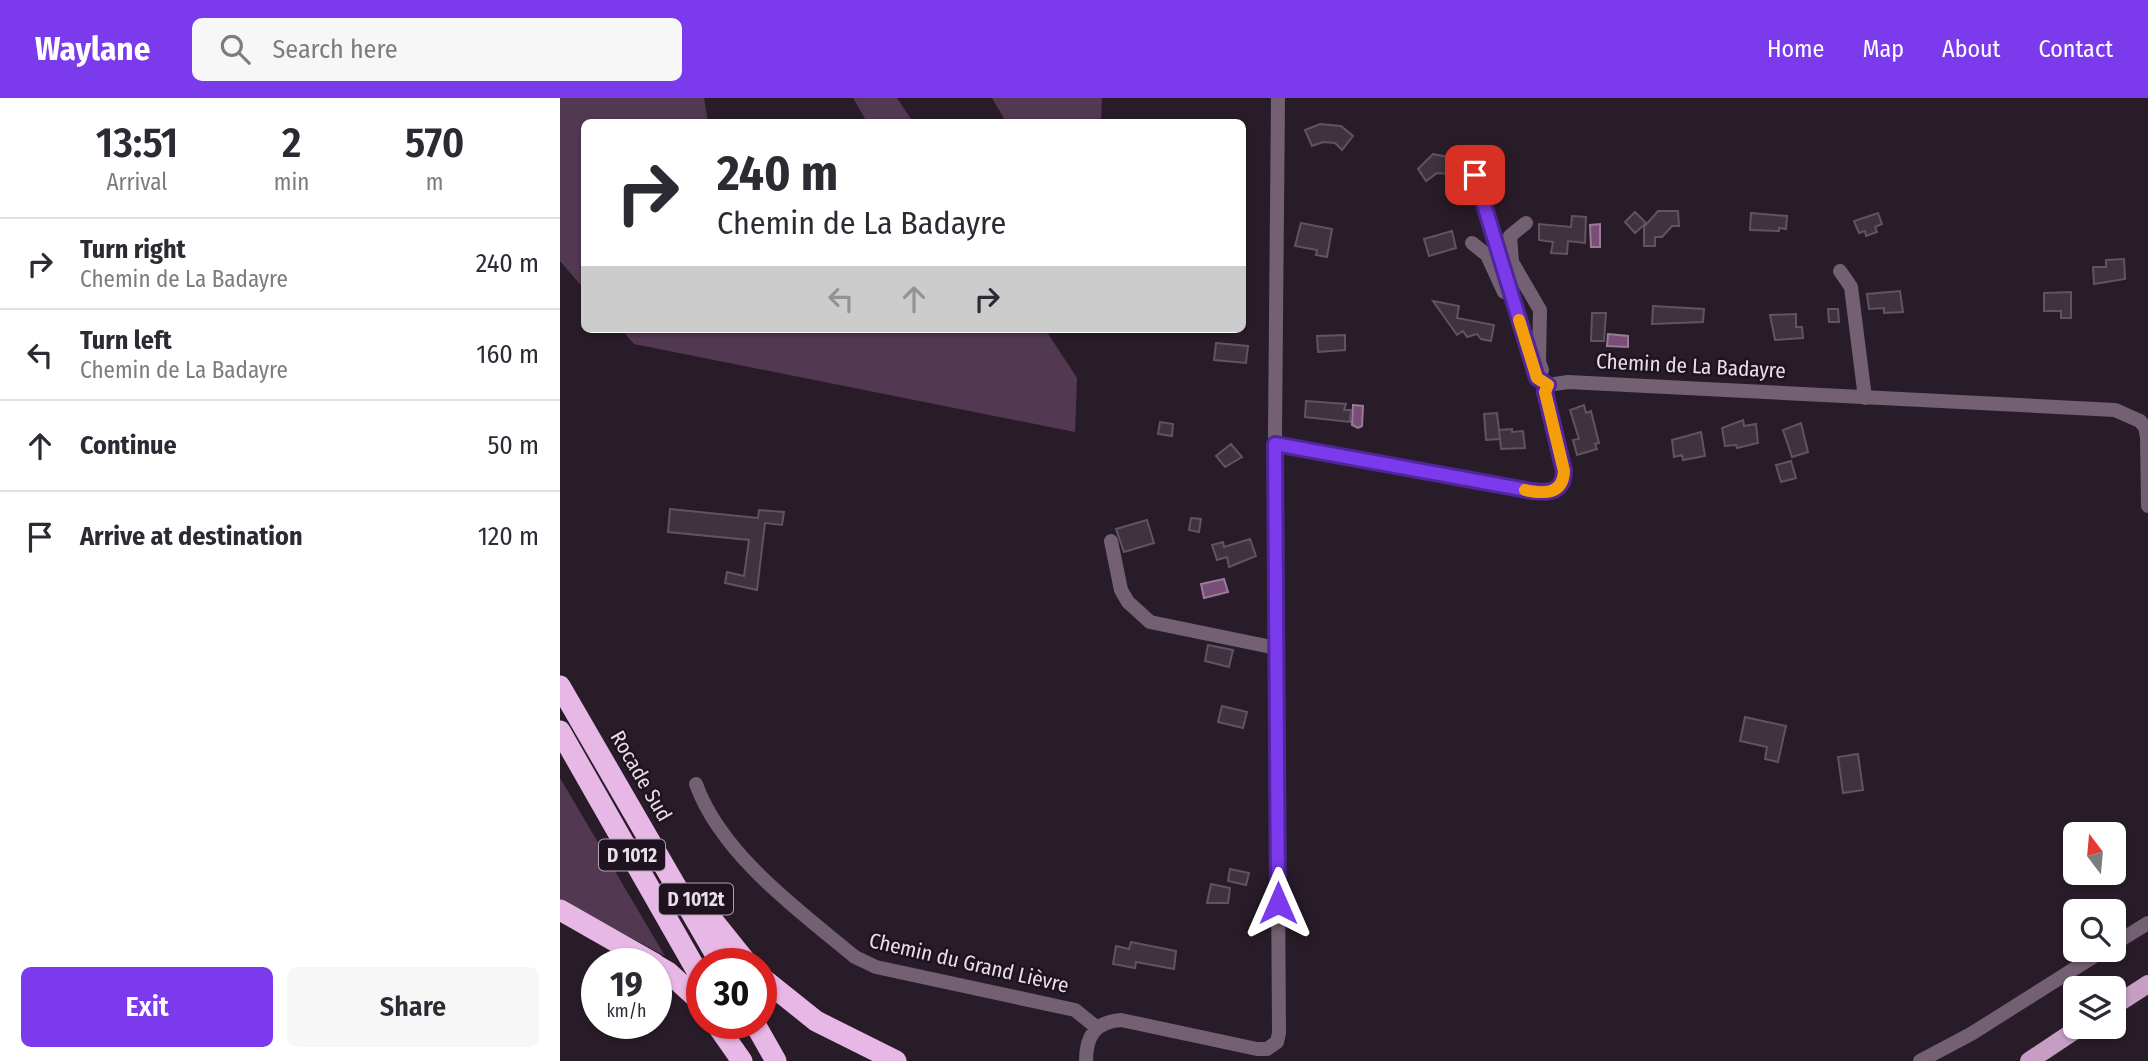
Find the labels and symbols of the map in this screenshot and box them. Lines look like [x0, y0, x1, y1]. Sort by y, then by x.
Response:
pin [1445, 145, 1505, 205]
street label: Chemin de La Badayre [1596, 348, 1786, 384]
street label: Rocade Sud [605, 726, 677, 826]
north arrow [2063, 822, 2126, 886]
road number: D 1012 [599, 840, 665, 870]
position arrow [1241, 866, 1315, 940]
road number: D 1012t [659, 884, 733, 914]
street label: Chemin du Grand Lièvre [867, 927, 1071, 999]
speed limit sign: 30 [686, 948, 777, 1039]

